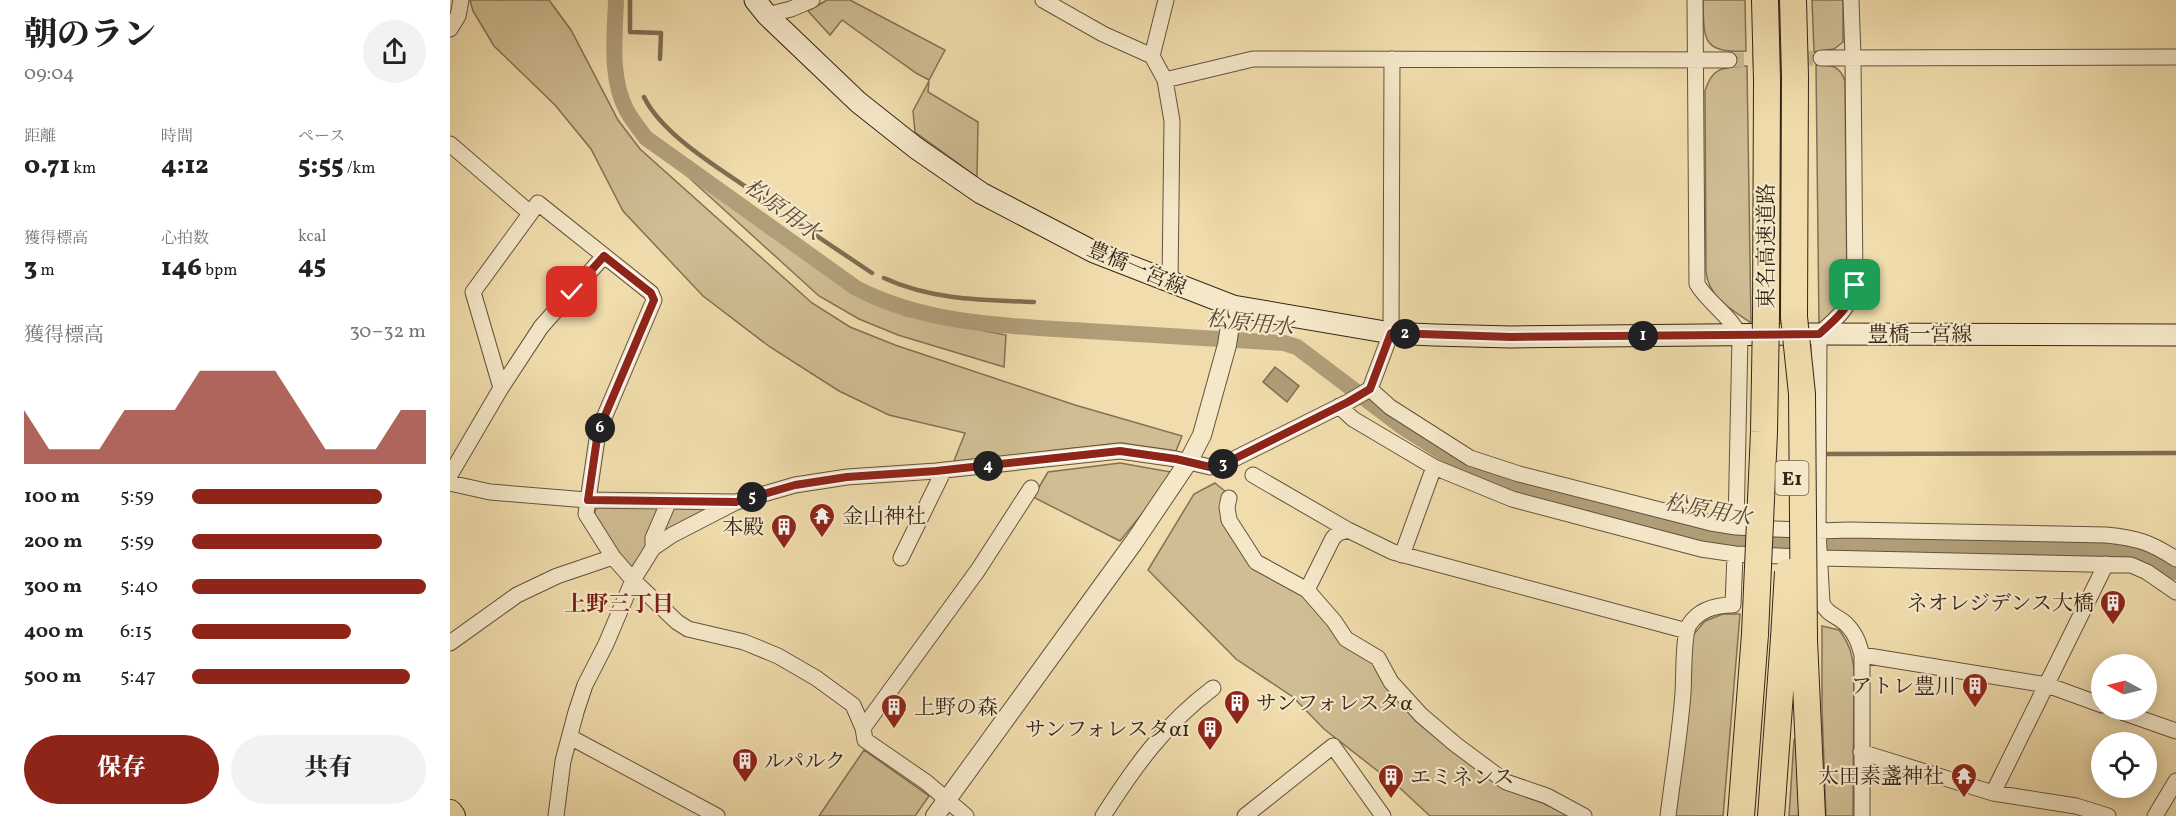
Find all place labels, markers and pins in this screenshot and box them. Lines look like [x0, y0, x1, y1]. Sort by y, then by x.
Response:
pin [1829, 259, 1880, 310]
pin [546, 266, 597, 317]
pin: 2 [1390, 319, 1420, 349]
pin: 1 [1628, 321, 1658, 351]
pin: 6 [585, 413, 615, 443]
pin: 3 [1208, 449, 1238, 479]
pin: 4 [973, 451, 1003, 481]
pin: 5 [737, 482, 767, 512]
temple icon: 金山神社 [807, 501, 837, 539]
place label: 金山神社 [842, 503, 926, 532]
building icon: 本殿 [769, 512, 799, 550]
place label: 本殿 [722, 514, 764, 543]
building icon: ネオレジデンス大橋 [2098, 588, 2128, 626]
place label: ネオレジデンス大橋 [1907, 590, 2094, 619]
building icon: アトレ豊川 [1960, 671, 1990, 709]
place label: アトレ豊川 [1851, 673, 1956, 702]
building icon: サンフォレスタα [1222, 688, 1252, 726]
place label: サンフォレスタα [1256, 690, 1413, 719]
building icon: 上野の森 [879, 692, 909, 730]
place label: 上野の森 [914, 694, 998, 723]
building icon: サンフォレスタα1 [1195, 714, 1225, 752]
place label: サンフォレスタα1 [1025, 716, 1190, 745]
building icon: ルパルク [730, 746, 760, 784]
place label: ルパルク [764, 748, 846, 777]
temple icon: 太田素盞神社 [1949, 761, 1979, 799]
building icon: エミネンス [1376, 762, 1406, 800]
place label: 太田素盞神社 [1818, 763, 1944, 792]
place label: エミネンス [1410, 764, 1514, 793]

